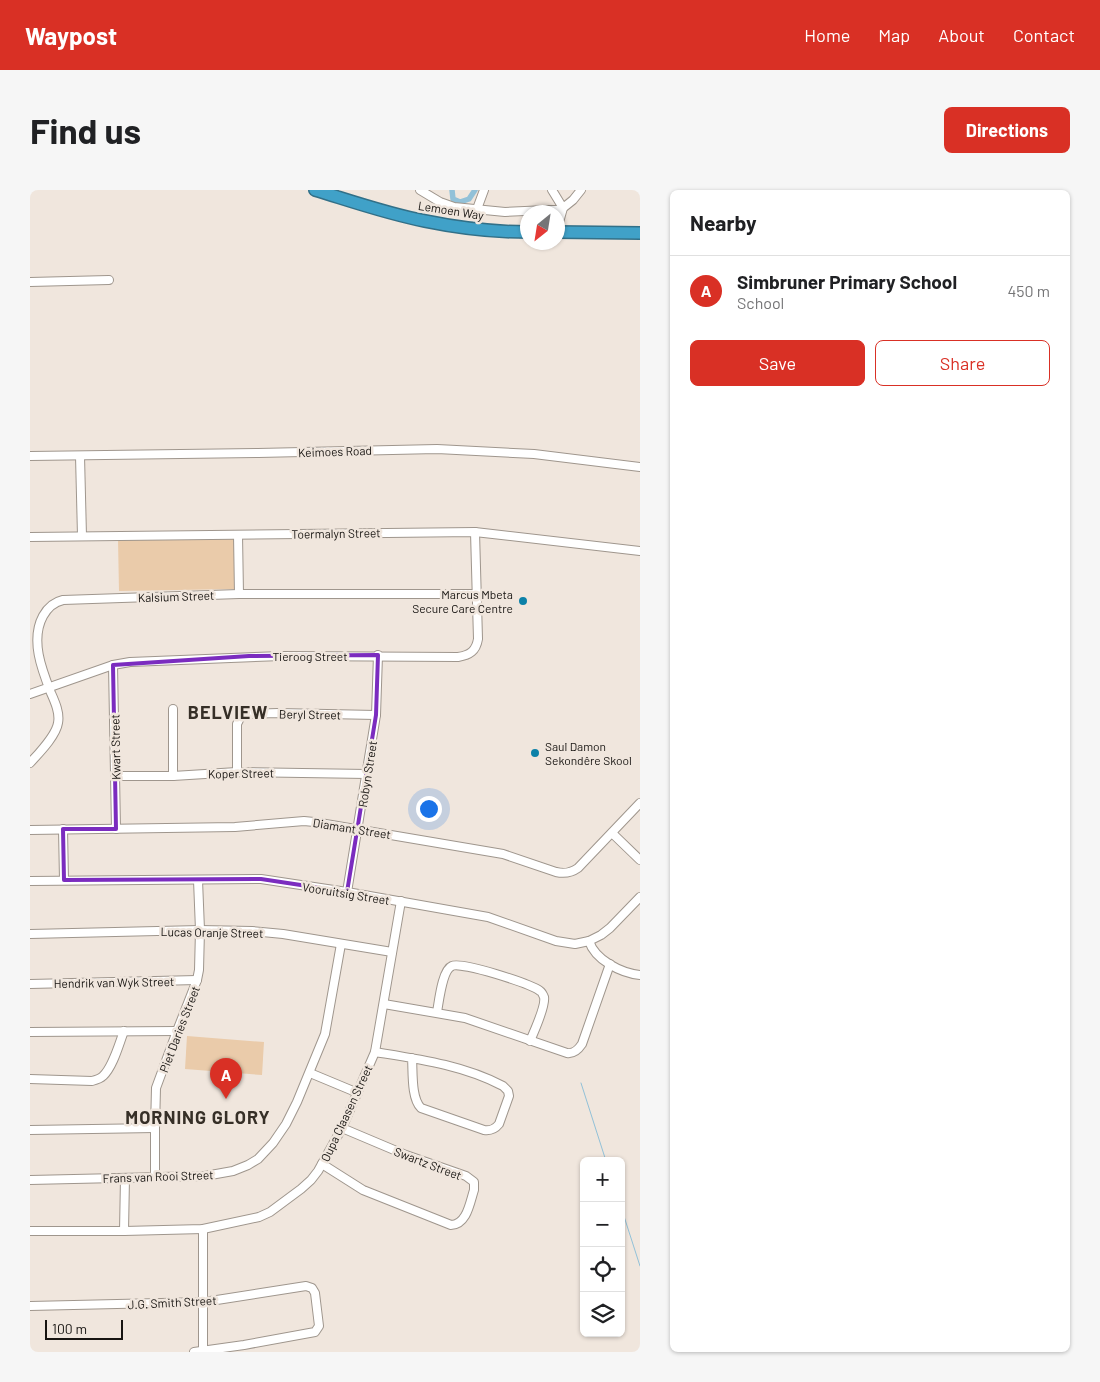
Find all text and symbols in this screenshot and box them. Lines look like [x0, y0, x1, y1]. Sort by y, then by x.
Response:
text: Waypost [25, 21, 117, 50]
text: Home [804, 24, 850, 46]
text: Map [878, 24, 910, 46]
text: About [938, 24, 985, 46]
text: Contact [1013, 24, 1075, 46]
button: Directions [944, 107, 1070, 153]
text: Find us [30, 109, 141, 151]
street label: Lemoen Way [417, 198, 485, 222]
north arrow [520, 205, 565, 250]
text: Nearby [690, 210, 756, 235]
text: Simbruner Primary School [737, 270, 957, 293]
text: A [701, 281, 711, 300]
text: 450 m [1007, 281, 1050, 300]
text: School [737, 293, 784, 312]
button: Save [690, 340, 865, 386]
button: Share [875, 340, 1050, 386]
street label: Keimoes Road [298, 443, 372, 459]
street label: Toermalyn Street [291, 525, 381, 541]
place label: Marcus Mbeta Secure Care Centre [412, 587, 513, 615]
street label: Kalsium Street [137, 588, 215, 604]
marker: Marcus Mbeta Secure Care Centre [517, 595, 529, 607]
street label: Tieroog Street [272, 649, 348, 663]
district label: BELVIEW [188, 701, 268, 723]
street label: Beryl Street [279, 706, 341, 722]
street label: Kwart Street [107, 714, 123, 780]
place label: Saul Damon Sekondêre Skool [545, 739, 632, 767]
street label: Robyn Street [355, 740, 379, 808]
marker: Saul Damon Sekondêre Skool [529, 747, 541, 759]
street label: Koper Street [208, 765, 274, 781]
your location [416, 796, 442, 822]
street label: Diamant Street [312, 815, 392, 841]
street label: Vooruitsig Street [301, 879, 391, 907]
street label: Lucas Oranje Street [161, 924, 263, 940]
street label: Hendrik van Wyk Street [54, 974, 174, 990]
street label: Piet Daries Street [156, 984, 202, 1074]
pin: A [210, 1058, 242, 1099]
street label: Oupa Claasen Street [317, 1062, 375, 1164]
district label: MORNING GLORY [125, 1106, 271, 1128]
street label: Swartz Street [392, 1144, 464, 1182]
map controls [580, 1157, 625, 1337]
button: + [580, 1157, 625, 1202]
street label: Frans van Rooi Street [102, 1167, 214, 1185]
button: − [580, 1202, 625, 1247]
button: locate [580, 1247, 625, 1292]
button: layers [580, 1292, 625, 1337]
street label: J.G. Smith Street [127, 1293, 217, 1311]
scale bar [45, 1317, 122, 1340]
text: 100 m [52, 1320, 87, 1337]

